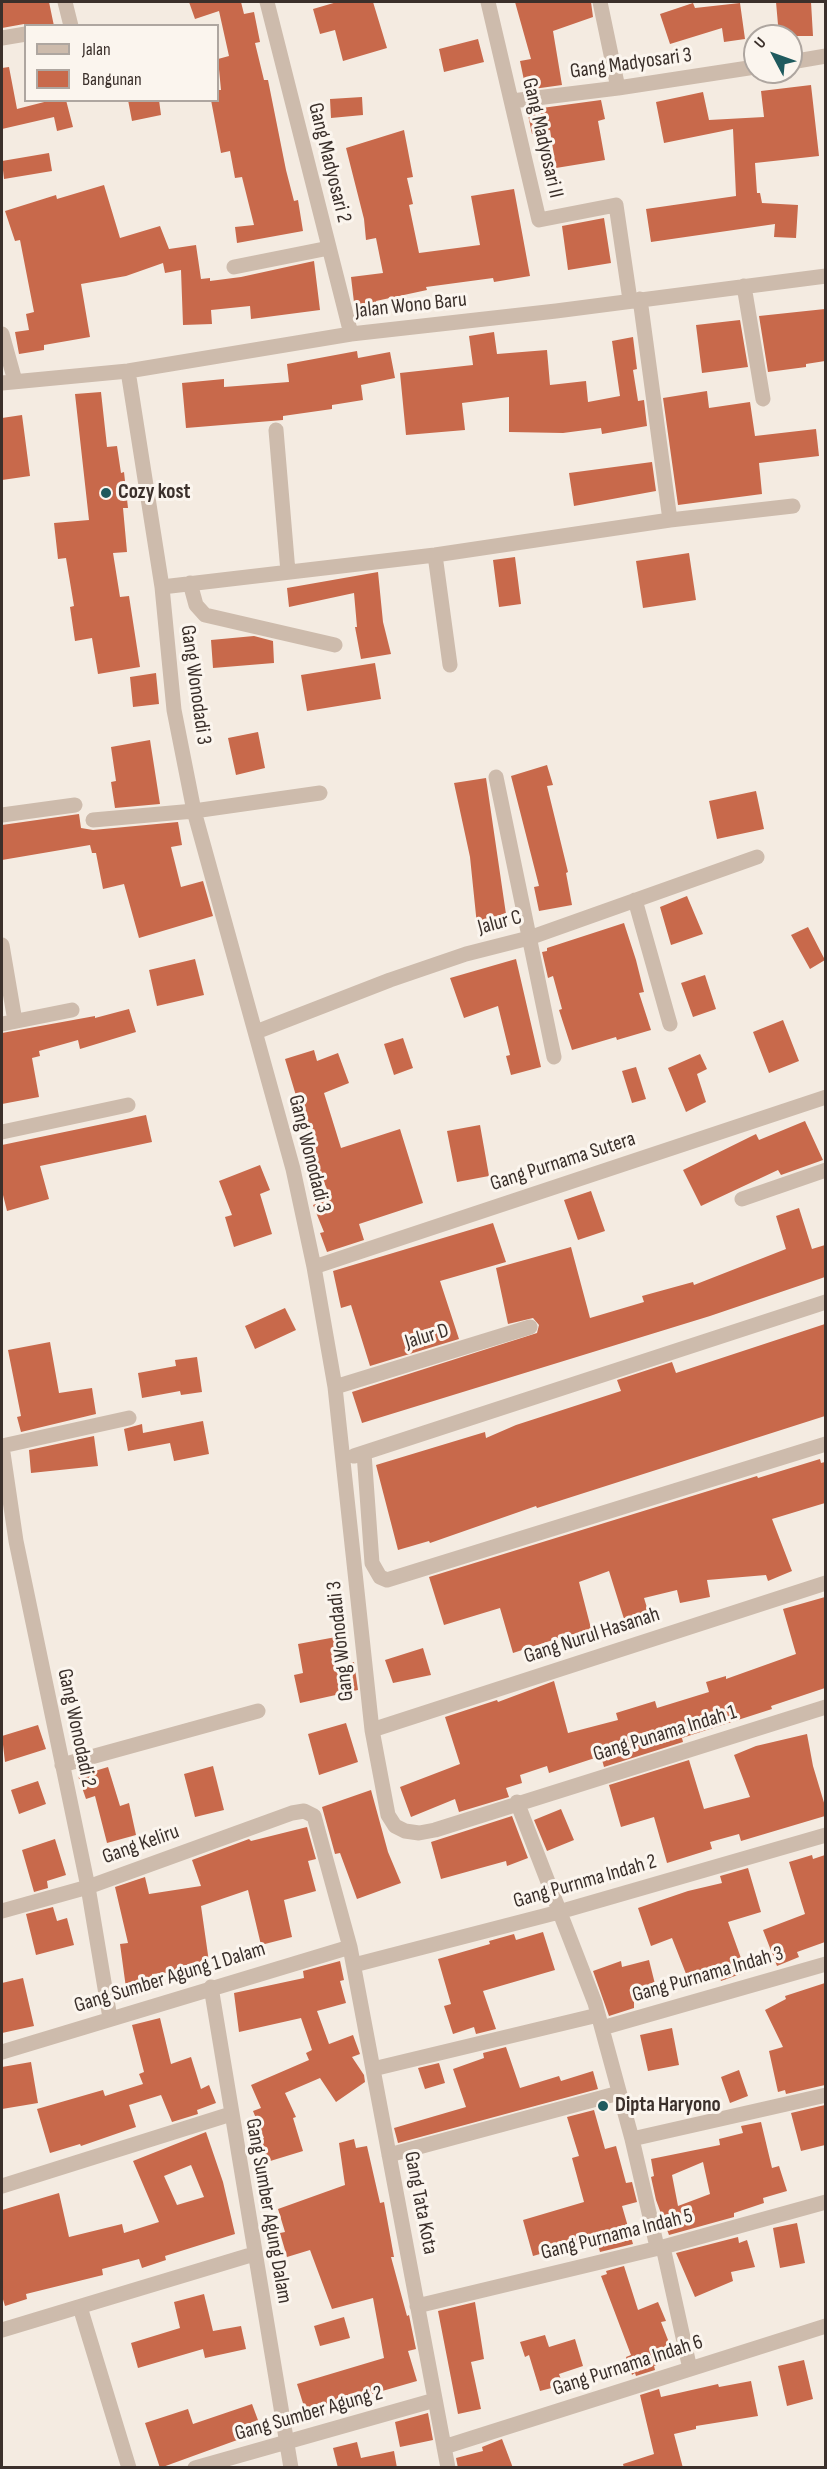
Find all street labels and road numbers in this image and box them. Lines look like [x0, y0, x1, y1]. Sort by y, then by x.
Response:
street label: Gang Madyosari 3 [568, 43, 694, 85]
street label: Gang Madyosari II [516, 76, 568, 200]
street label: Gang Madyosari 2 [302, 100, 356, 226]
street label: Jalan Wono Baru [354, 288, 468, 324]
street label: Gang Wonodadi 3 [174, 624, 216, 746]
street label: Jalur C [475, 905, 525, 941]
street label: Gang Wonodadi 3 [282, 1092, 336, 1216]
street label: Gang Purnama Sutera [487, 1127, 639, 1197]
street label: Jalur D [402, 1318, 452, 1356]
street label: Gang Wonodadi 3 [322, 1580, 360, 1702]
street label: Gang Nurul Hasanah [521, 1602, 663, 1670]
street label: Gang Wonodadi 2 [51, 1666, 101, 1790]
street label: Gang Punama Indah 1 [590, 1700, 740, 1768]
street label: Gang Keliru [99, 1820, 183, 1870]
street label: Gang Purnma Indah 2 [511, 1850, 659, 1914]
street label: Gang Sumber Agung 1 Dalam [71, 1937, 269, 2019]
street label: Gang Purnama Indah 3 [630, 1941, 786, 2009]
street label: Gang Sumber Agung Dalam [239, 2116, 297, 2306]
street label: Gang Tata Kota [398, 2149, 442, 2257]
street label: Gang Purnama Indah 5 [538, 2204, 696, 2266]
street label: Gang Purnama Indah 6 [550, 2330, 706, 2402]
street label: Gang Sumber Agung 2 [232, 2381, 386, 2447]

